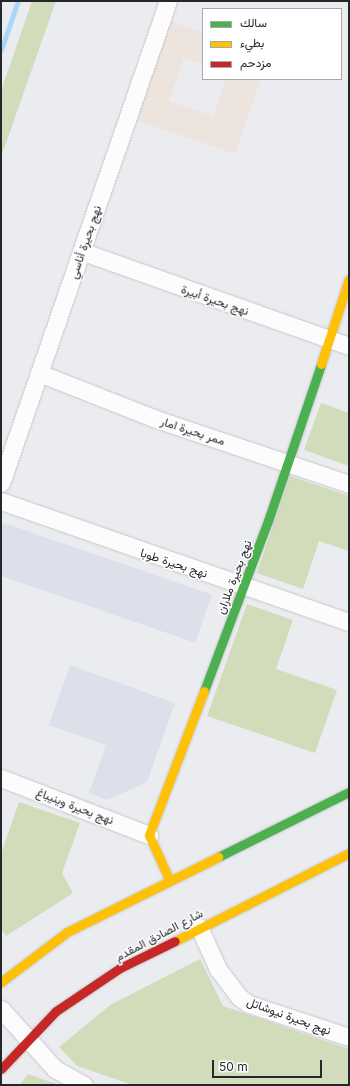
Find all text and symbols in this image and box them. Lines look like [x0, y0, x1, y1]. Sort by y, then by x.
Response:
legend [202, 8, 342, 80]
text: سالك [240, 15, 267, 30]
text: بطيء [240, 35, 264, 50]
text: مزدحم [240, 55, 271, 70]
street label: نهج بحيرة أناسي [66, 203, 104, 281]
street label: نهج بحيرة أبيرة [179, 282, 251, 318]
street label: ممر بحيرة امار [159, 414, 227, 448]
street label: نهج بحيرة ملاران [213, 538, 255, 616]
street label: نهج بحيرة طوبا [138, 545, 210, 581]
street label: نهج بحيرة وينيباغ [34, 785, 116, 827]
street label: شارع الصادق المقدم [113, 906, 205, 964]
street label: نهج بحيرة نيوشاتل [245, 994, 333, 1038]
scale bar [214, 1052, 324, 1078]
text: 50 m [219, 1059, 248, 1074]

